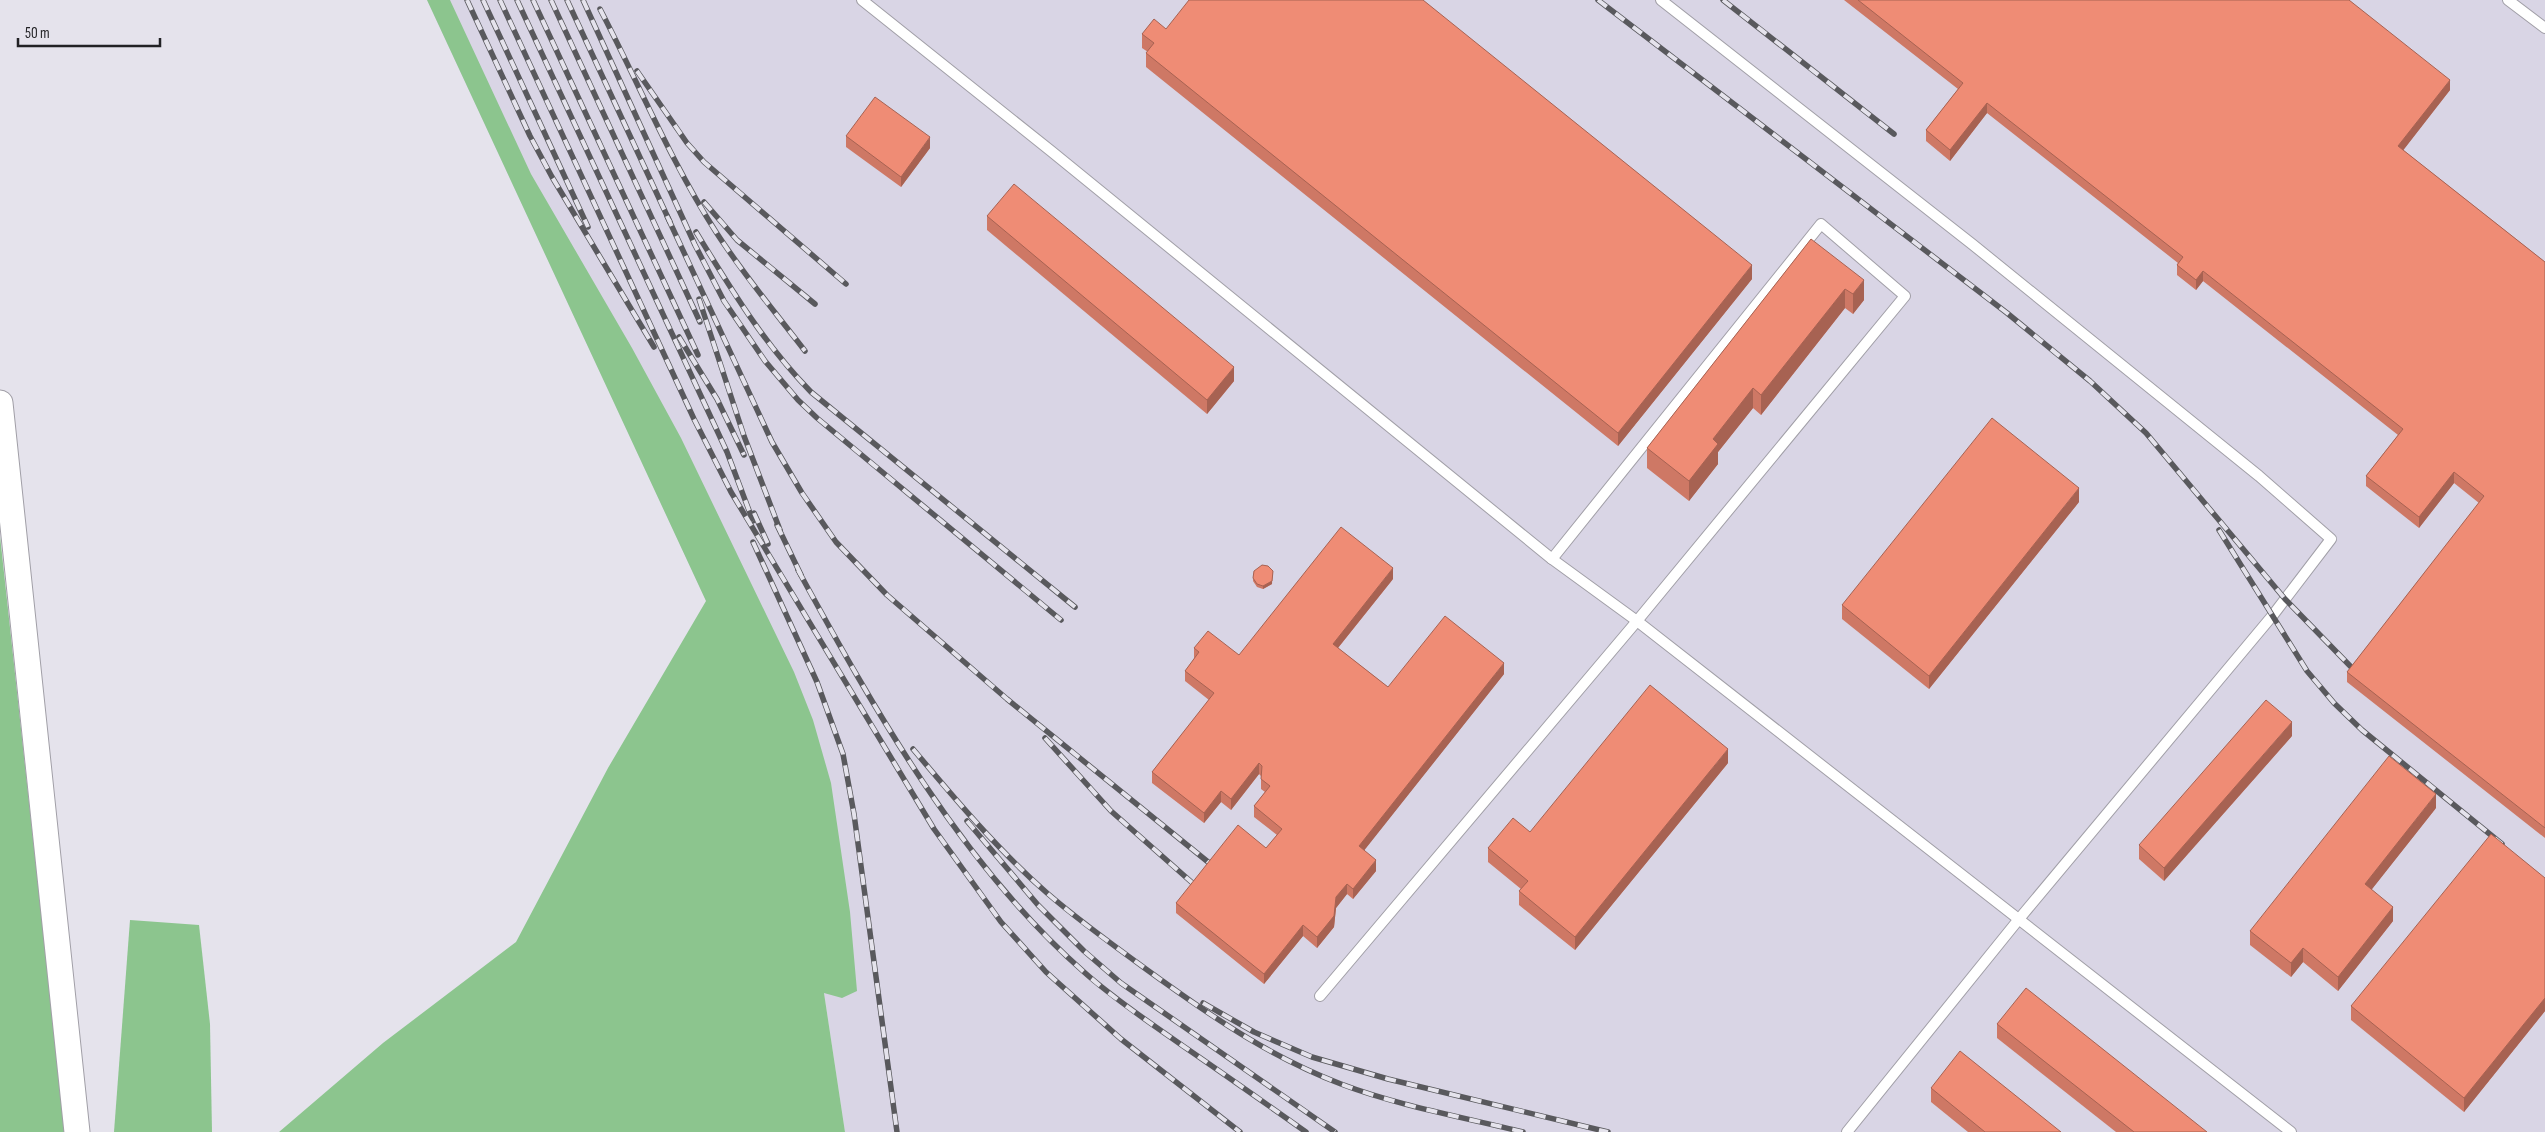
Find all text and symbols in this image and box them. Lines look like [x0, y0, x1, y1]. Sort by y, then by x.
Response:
scale bar [18, 15, 160, 47]
text: 50 m [25, 24, 50, 43]

